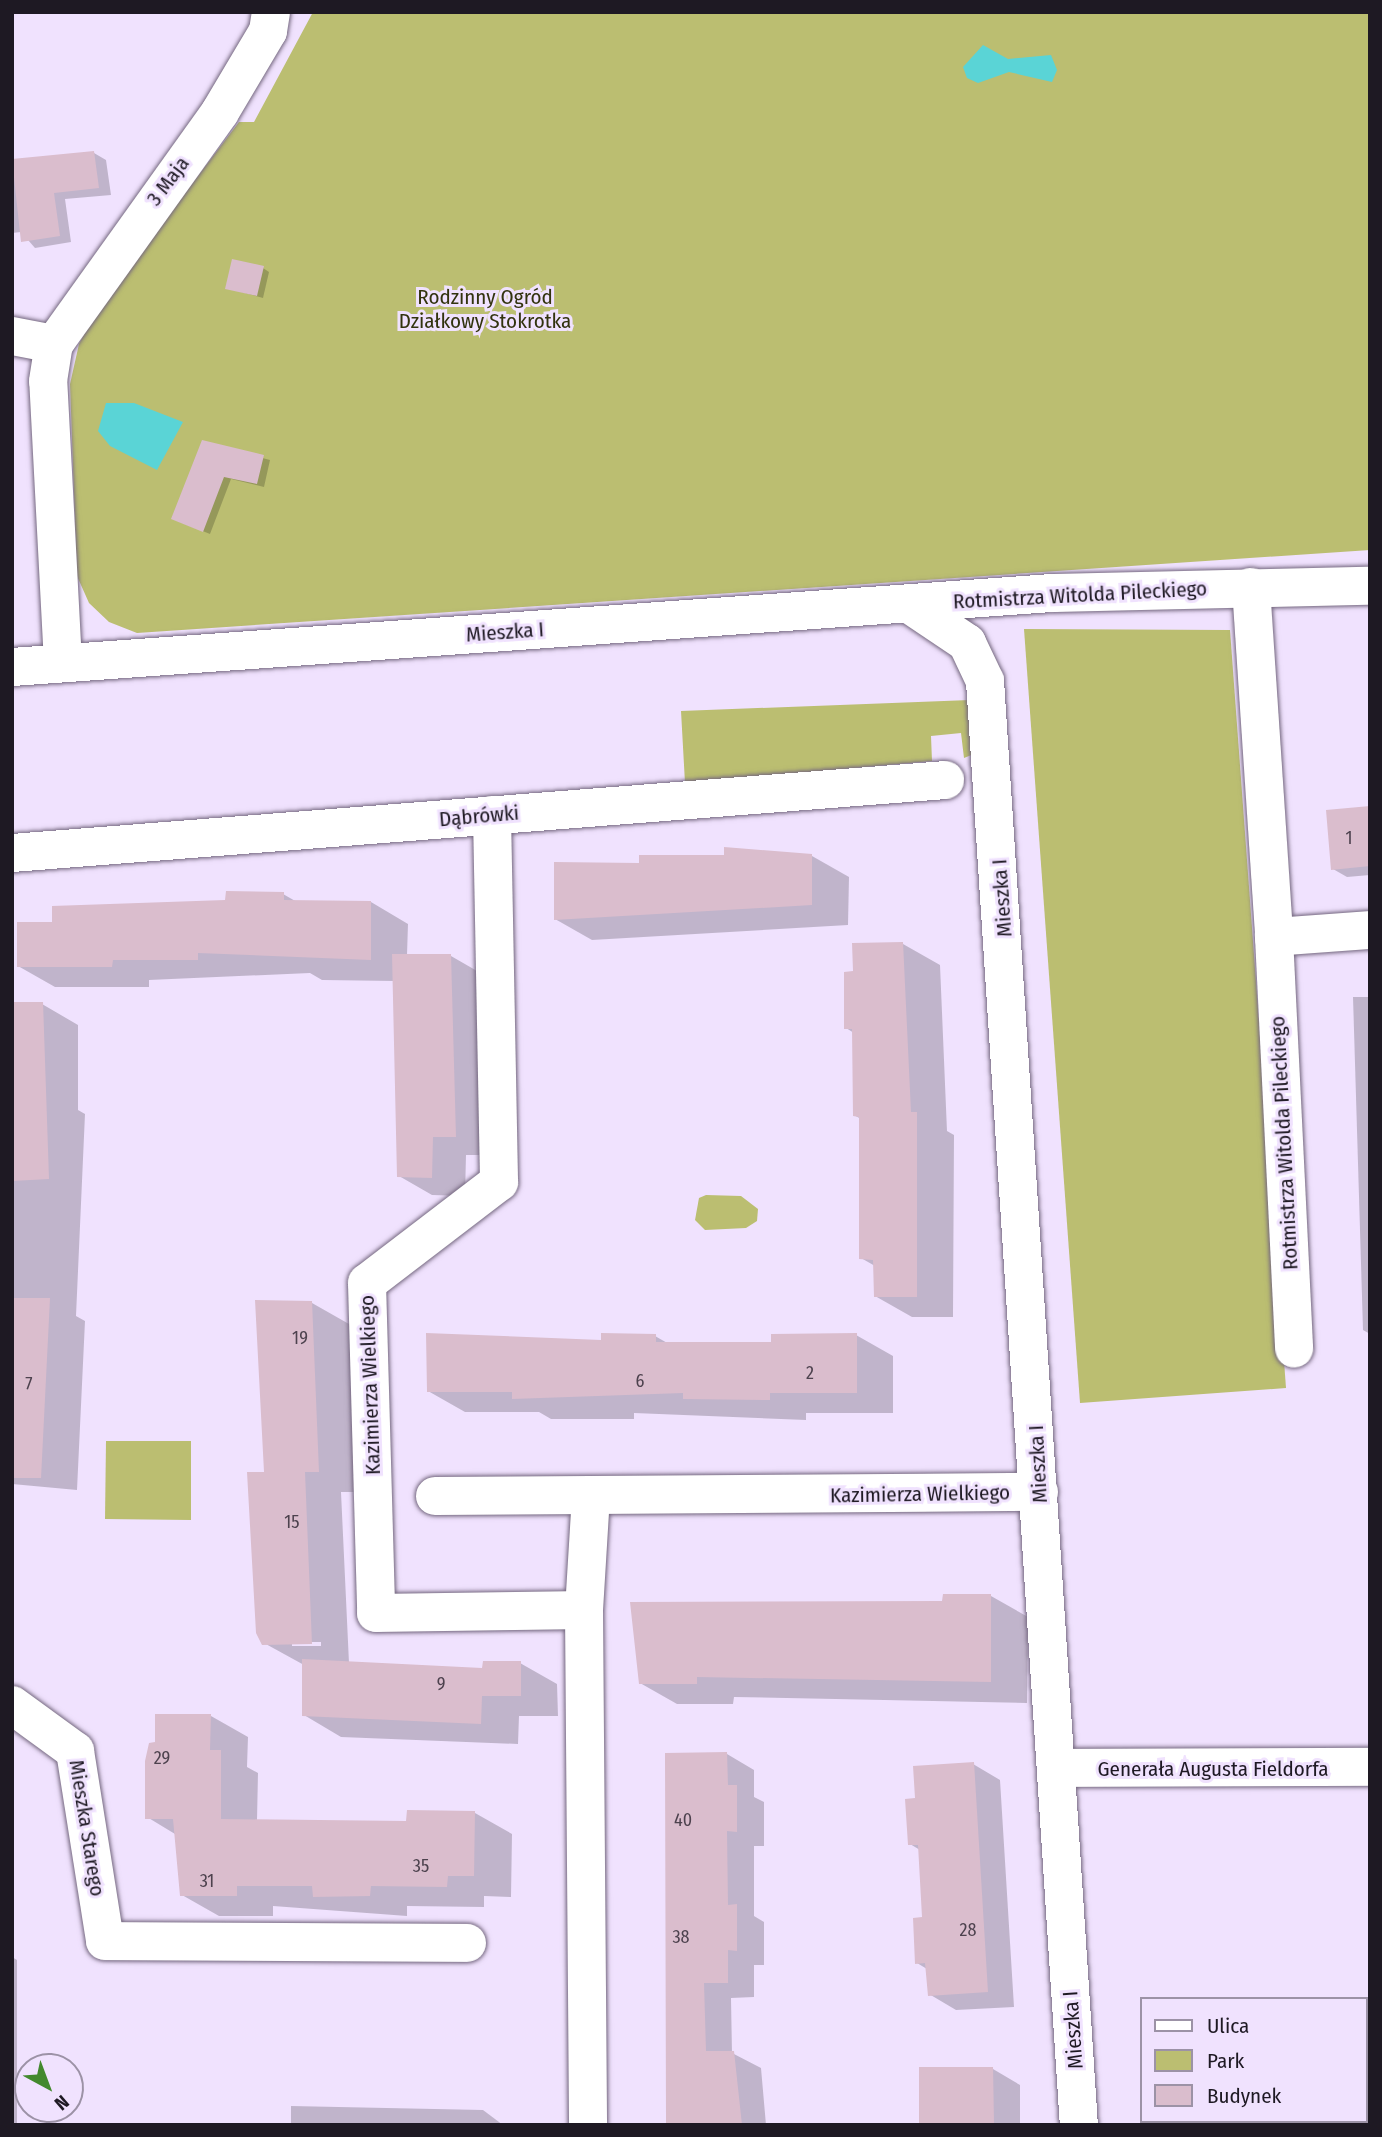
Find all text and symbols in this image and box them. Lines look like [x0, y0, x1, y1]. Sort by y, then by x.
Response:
street label: 3 Maja [141, 151, 195, 211]
park label: Rodzinny Ogród Działkowy Stokrotka [399, 284, 571, 334]
street label: Rotmistrza Witolda Pileckiego [952, 576, 1208, 614]
street label: Mieszka I [465, 617, 545, 647]
street label: Dąbrówki [438, 800, 520, 832]
house number: 1 [1345, 827, 1353, 849]
street label: Mieszka I [987, 858, 1017, 938]
street label: Rotmistrza Witolda Pileckiego [1265, 1015, 1303, 1271]
street label: Kazimierza Wielkiego [354, 1295, 386, 1475]
house number: 19 [292, 1327, 308, 1349]
house number: 2 [806, 1362, 814, 1384]
house number: 6 [636, 1370, 644, 1392]
house number: 7 [25, 1373, 33, 1395]
street label: Mieszka I [1023, 1424, 1053, 1504]
street label: Kazimierza Wielkiego [830, 1480, 1010, 1508]
house number: 15 [284, 1511, 300, 1533]
house number: 9 [437, 1673, 445, 1695]
house number: 29 [154, 1747, 170, 1769]
street label: Generała Augusta Fieldorfa [1098, 1756, 1328, 1782]
street label: Mieszka Starego [64, 1758, 110, 1898]
house number: 40 [674, 1809, 692, 1831]
house number: 35 [413, 1855, 429, 1877]
house number: 31 [200, 1870, 214, 1892]
house number: 28 [960, 1919, 976, 1941]
house number: 38 [672, 1926, 690, 1948]
street label: Mieszka I [1058, 1990, 1088, 2070]
legend [1140, 1997, 1368, 2123]
text: Ulica [1207, 2013, 1249, 2039]
text: Park [1207, 2048, 1244, 2074]
north arrow [14, 2053, 84, 2123]
text: Budynek [1207, 2083, 1281, 2109]
text: N [50, 2090, 74, 2115]

